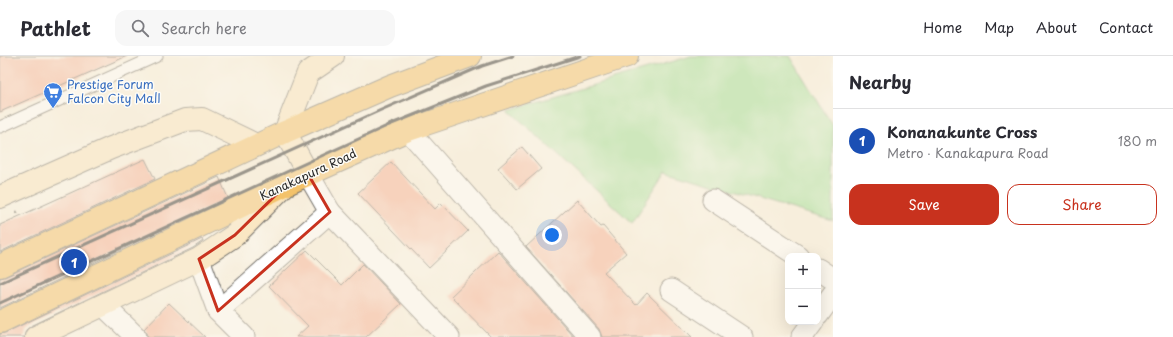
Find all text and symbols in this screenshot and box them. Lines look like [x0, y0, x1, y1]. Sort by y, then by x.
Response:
search box [115, 10, 395, 46]
text: Pathlet [20, 14, 91, 42]
text: Search here [161, 16, 247, 39]
icon: search [129, 17, 151, 39]
text: Home [923, 17, 962, 38]
text: Map [984, 17, 1014, 38]
text: About [1036, 17, 1077, 38]
text: Contact [1099, 17, 1153, 38]
text: Nearby [849, 69, 911, 95]
place label: Prestige Forum Falcon City Mall [67, 75, 161, 107]
supermarket icon: Prestige Forum Falcon City Mall [42, 81, 64, 109]
text: Konanakunte Cross [887, 120, 1037, 143]
text: 1 [859, 131, 865, 150]
text: 180 m [1118, 131, 1157, 150]
text: Metro · Kanakapura Road [887, 143, 1048, 162]
street label: Kanakapura Road [256, 144, 359, 204]
button: Save [849, 184, 999, 225]
button: Share [1007, 184, 1157, 225]
your location [542, 225, 562, 245]
pin: 1 [61, 247, 87, 277]
map controls [785, 253, 821, 325]
button: + [785, 253, 821, 289]
button: − [785, 289, 821, 325]

